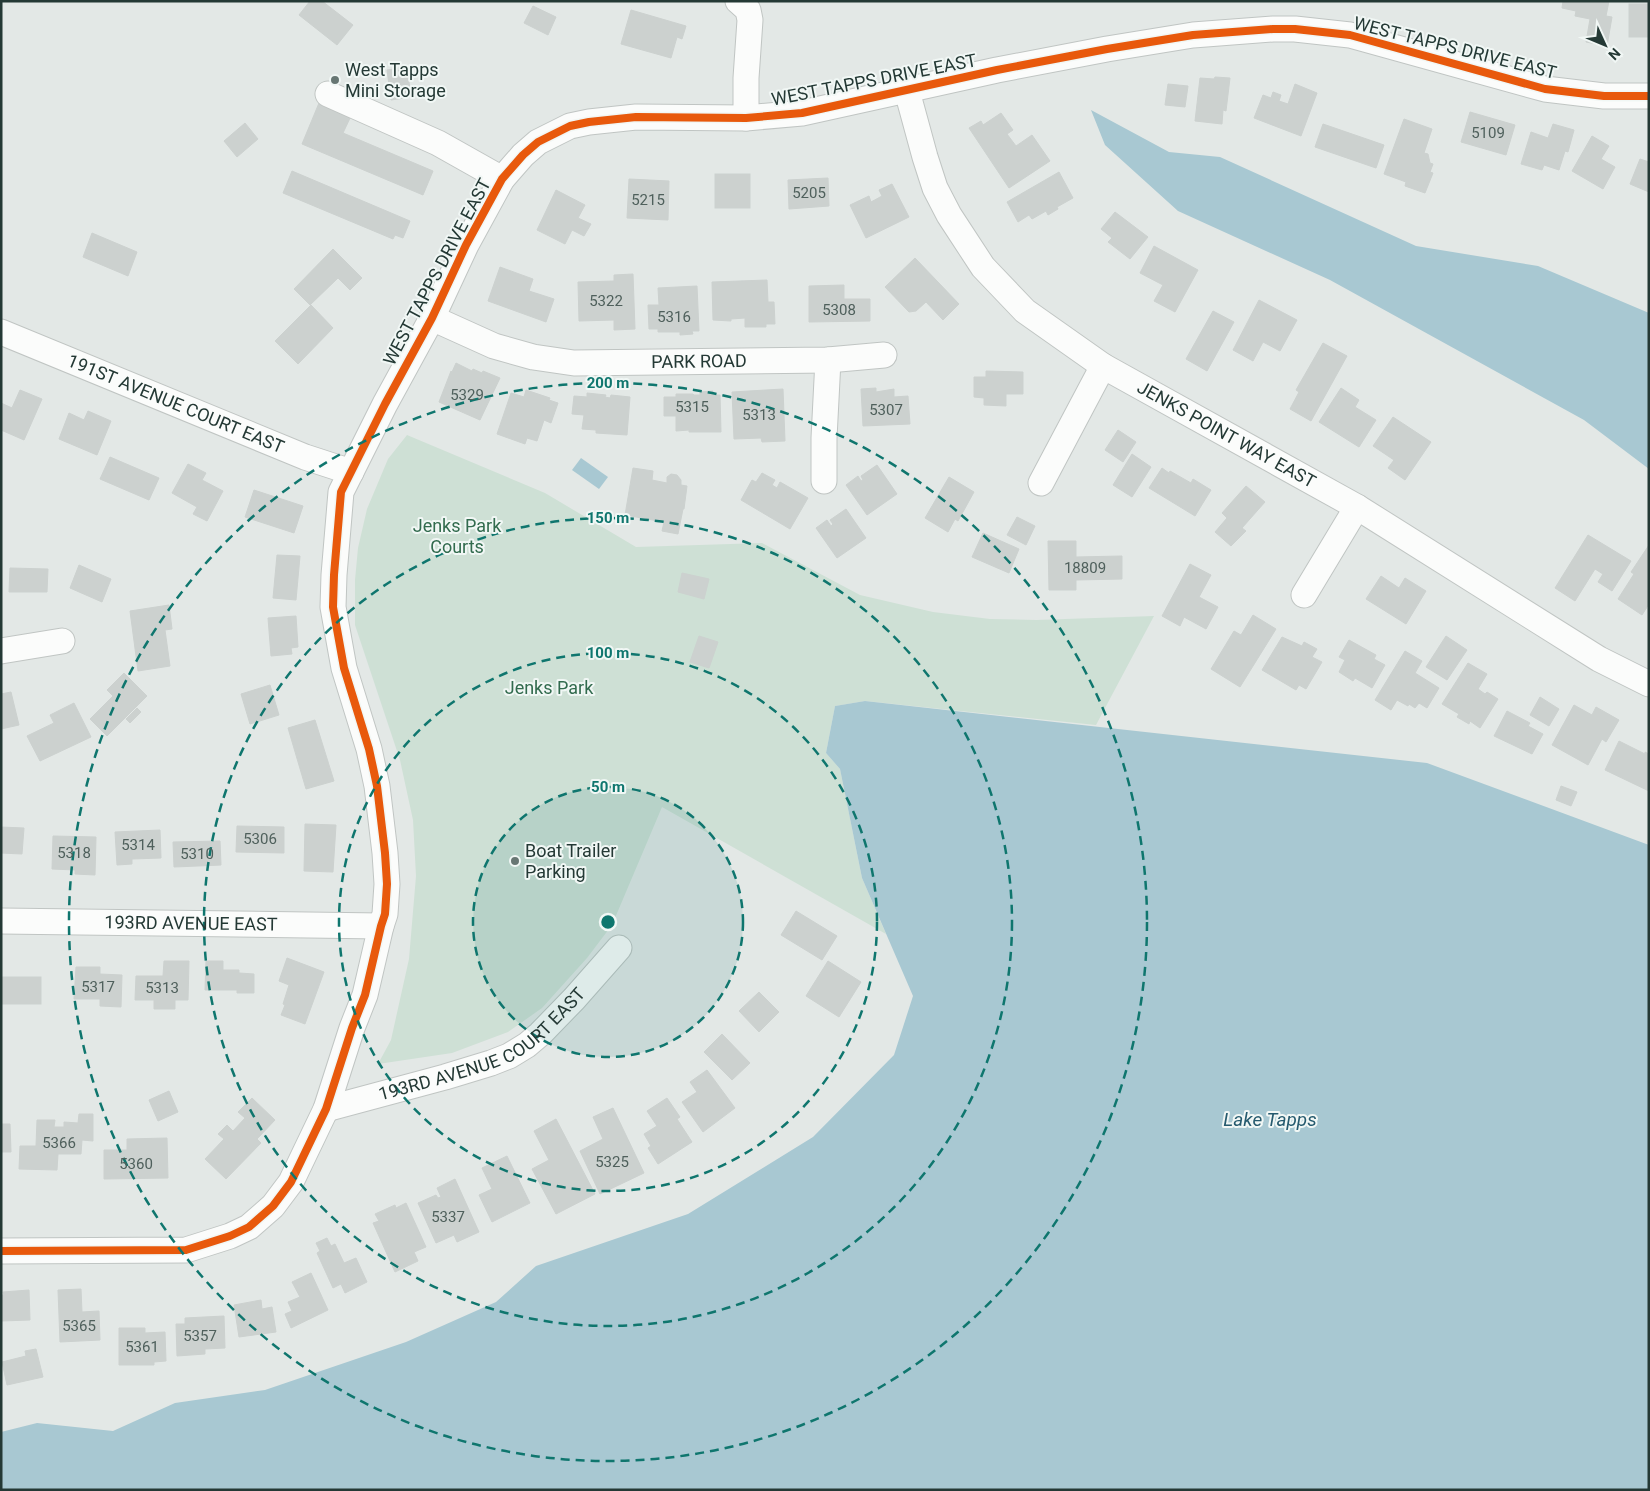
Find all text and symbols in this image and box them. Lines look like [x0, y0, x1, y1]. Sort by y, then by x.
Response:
street label: WEST TAPPS DRIVE EAST [1351, 12, 1559, 83]
north arrow [1580, 20, 1630, 70]
text: N [1605, 45, 1624, 63]
street label: WEST TAPPS DRIVE EAST [770, 49, 978, 110]
place label: West Tapps Mini Storage [345, 59, 446, 101]
marker: West Tapps Mini Storage [329, 74, 341, 86]
house number: 5109 [1471, 124, 1505, 142]
street label: WEST TAPPS DRIVE EAST [378, 175, 495, 369]
house number: 5205 [792, 184, 826, 202]
house number: 5215 [631, 191, 665, 209]
house number: 5322 [589, 292, 623, 310]
house number: 5308 [822, 301, 856, 319]
house number: 5316 [657, 308, 691, 326]
street label: 191ST AVENUE COURT EAST [65, 350, 288, 457]
street label: PARK ROAD [651, 350, 747, 372]
text: 200 m [587, 374, 629, 392]
street label: JENKS POINT WAY EAST [1134, 376, 1320, 492]
house number: 5329 [450, 386, 484, 404]
house number: 5315 [675, 398, 709, 416]
house number: 5307 [869, 401, 903, 419]
house number: 5313 [742, 406, 776, 424]
text: 150 m [587, 509, 629, 527]
park label: Jenks Park Courts [413, 515, 502, 557]
house number: 18809 [1064, 559, 1106, 577]
text: 100 m [587, 644, 629, 662]
park label: Jenks Park [505, 677, 594, 698]
text: 50 m [591, 778, 625, 796]
house number: 5306 [243, 830, 277, 848]
house number: 5314 [121, 836, 155, 854]
place label: Boat Trailer Parking [525, 840, 616, 882]
house number: 5318 [57, 844, 91, 862]
house number: 5310 [180, 845, 214, 863]
marker: Boat Trailer Parking [509, 855, 521, 867]
street label: 193RD AVENUE EAST [104, 911, 278, 935]
centre of rings [599, 913, 617, 931]
house number: 5317 [81, 978, 115, 996]
house number: 5313 [145, 979, 179, 997]
street label: 193RD AVENUE COURT EAST [376, 983, 589, 1104]
water label: Lake Tapps [1223, 1108, 1317, 1131]
house number: 5366 [42, 1134, 76, 1152]
house number: 5325 [595, 1153, 629, 1171]
house number: 5360 [119, 1155, 153, 1173]
house number: 5337 [431, 1208, 465, 1226]
house number: 5365 [62, 1317, 96, 1335]
house number: 5357 [183, 1327, 217, 1345]
house number: 5361 [125, 1338, 159, 1356]

